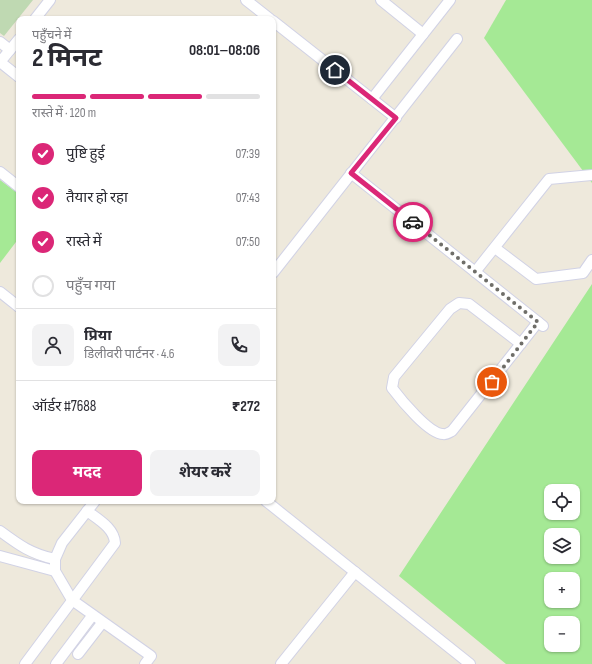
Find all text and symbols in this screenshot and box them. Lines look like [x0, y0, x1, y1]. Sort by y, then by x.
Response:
text: पहुँचने में [32, 27, 72, 43]
text: 08:01–08:06 [189, 41, 260, 60]
text: 2 मिनट [32, 43, 102, 74]
pin [318, 53, 352, 87]
icon: home [324, 59, 346, 81]
text: रास्ते में · 120 m [32, 105, 96, 121]
icon: check [32, 143, 54, 165]
text: पुष्टि हुई [66, 144, 105, 163]
text: 07:39 [235, 146, 260, 162]
icon: check [32, 187, 54, 209]
text: तैयार हो रहा [66, 188, 128, 207]
text: 07:43 [236, 190, 260, 206]
courier [393, 202, 433, 242]
icon: car [402, 211, 424, 233]
icon: check [32, 231, 54, 253]
text: रास्ते में [66, 232, 102, 251]
text: 07:50 [236, 234, 260, 250]
text: पहुँच गया [66, 276, 115, 295]
button: person [32, 324, 74, 366]
button: phone [218, 324, 260, 366]
text: प्रिया [84, 326, 112, 345]
text: डिलीवरी पार्टनर · 4.6 [84, 346, 174, 362]
pin [475, 365, 509, 399]
icon: bag [481, 371, 503, 393]
text: ऑर्डर #7688 [32, 397, 96, 416]
text: ₹272 [232, 397, 260, 416]
button: मदद [32, 450, 142, 496]
button: शेयर करें [150, 450, 260, 496]
map controls [544, 484, 580, 652]
button: locate [544, 484, 580, 520]
button: layers [544, 528, 580, 564]
button: + [544, 572, 580, 608]
button: − [544, 616, 580, 652]

